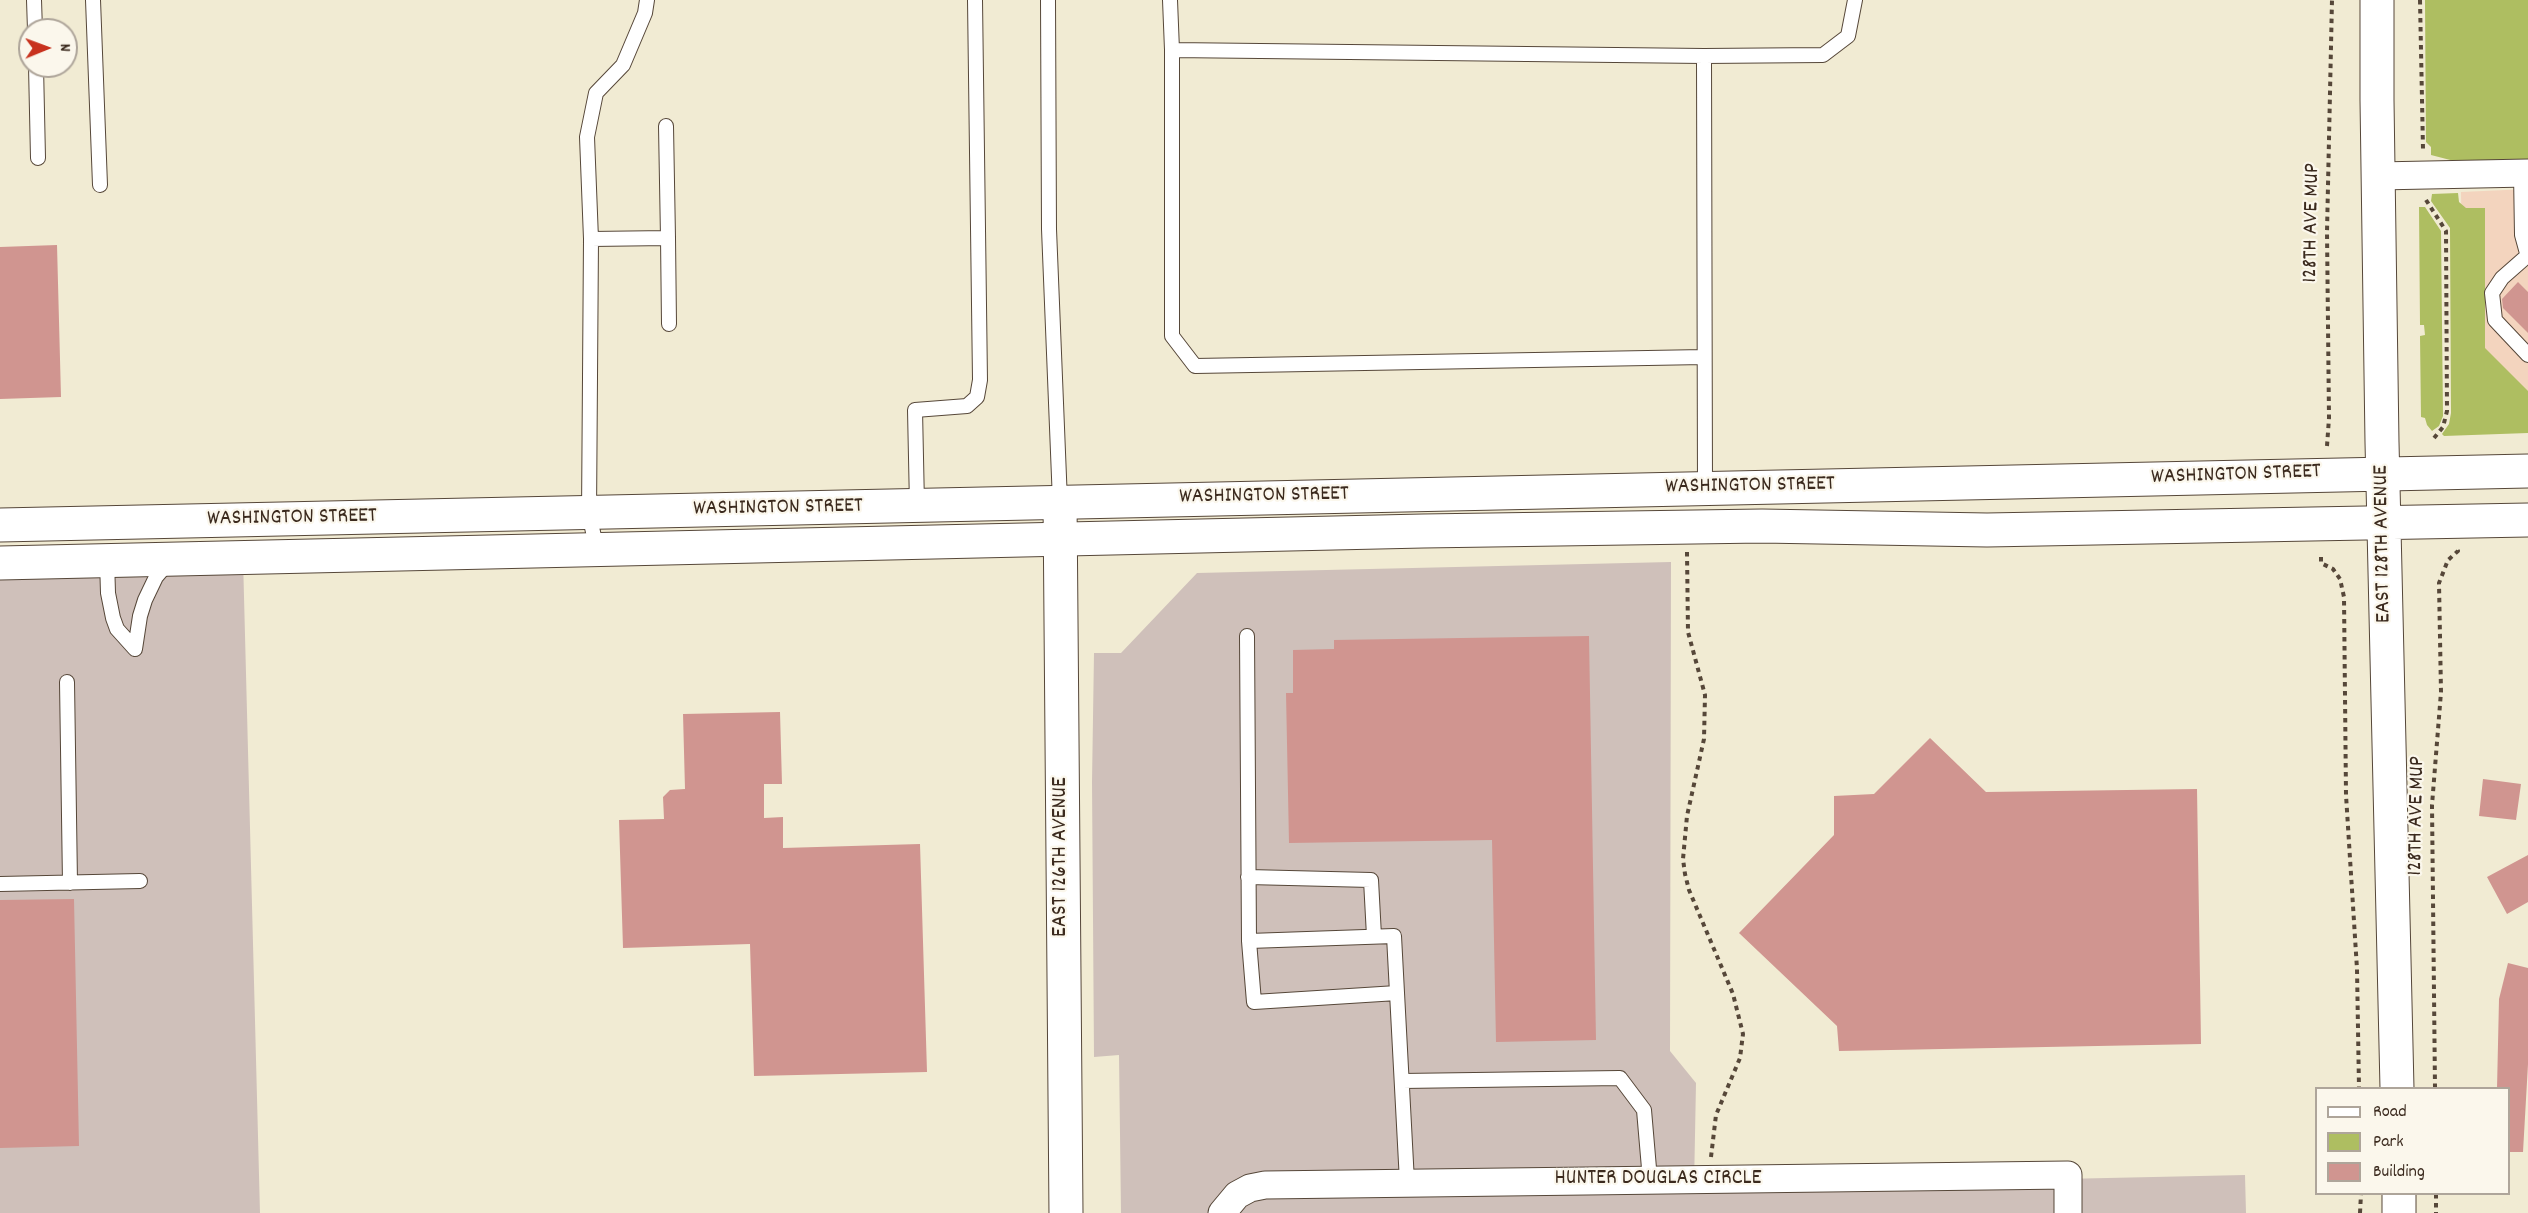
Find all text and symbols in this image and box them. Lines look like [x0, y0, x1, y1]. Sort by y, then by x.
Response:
north arrow [18, 18, 78, 78]
text: N [53, 44, 76, 52]
street label: 128TH AVE MUP [2299, 163, 2327, 283]
street label: WASHINGTON STREET [2151, 460, 2321, 492]
street label: EAST 128TH AVENUE [2369, 465, 2399, 623]
street label: WASHINGTON STREET [1665, 472, 1835, 502]
street label: WASHINGTON STREET [1179, 482, 1349, 512]
street label: WASHINGTON STREET [693, 494, 863, 524]
street label: WASHINGTON STREET [207, 504, 377, 534]
street label: 128TH AVE MUP [2404, 756, 2432, 876]
street label: EAST 126TH AVENUE [1049, 777, 1075, 937]
legend [2315, 1087, 2510, 1195]
text: Road [2373, 1100, 2407, 1125]
text: Park [2373, 1130, 2404, 1155]
text: Building [2373, 1160, 2425, 1185]
street label: HUNTER DOUGLAS CIRCLE [1555, 1167, 1761, 1193]

